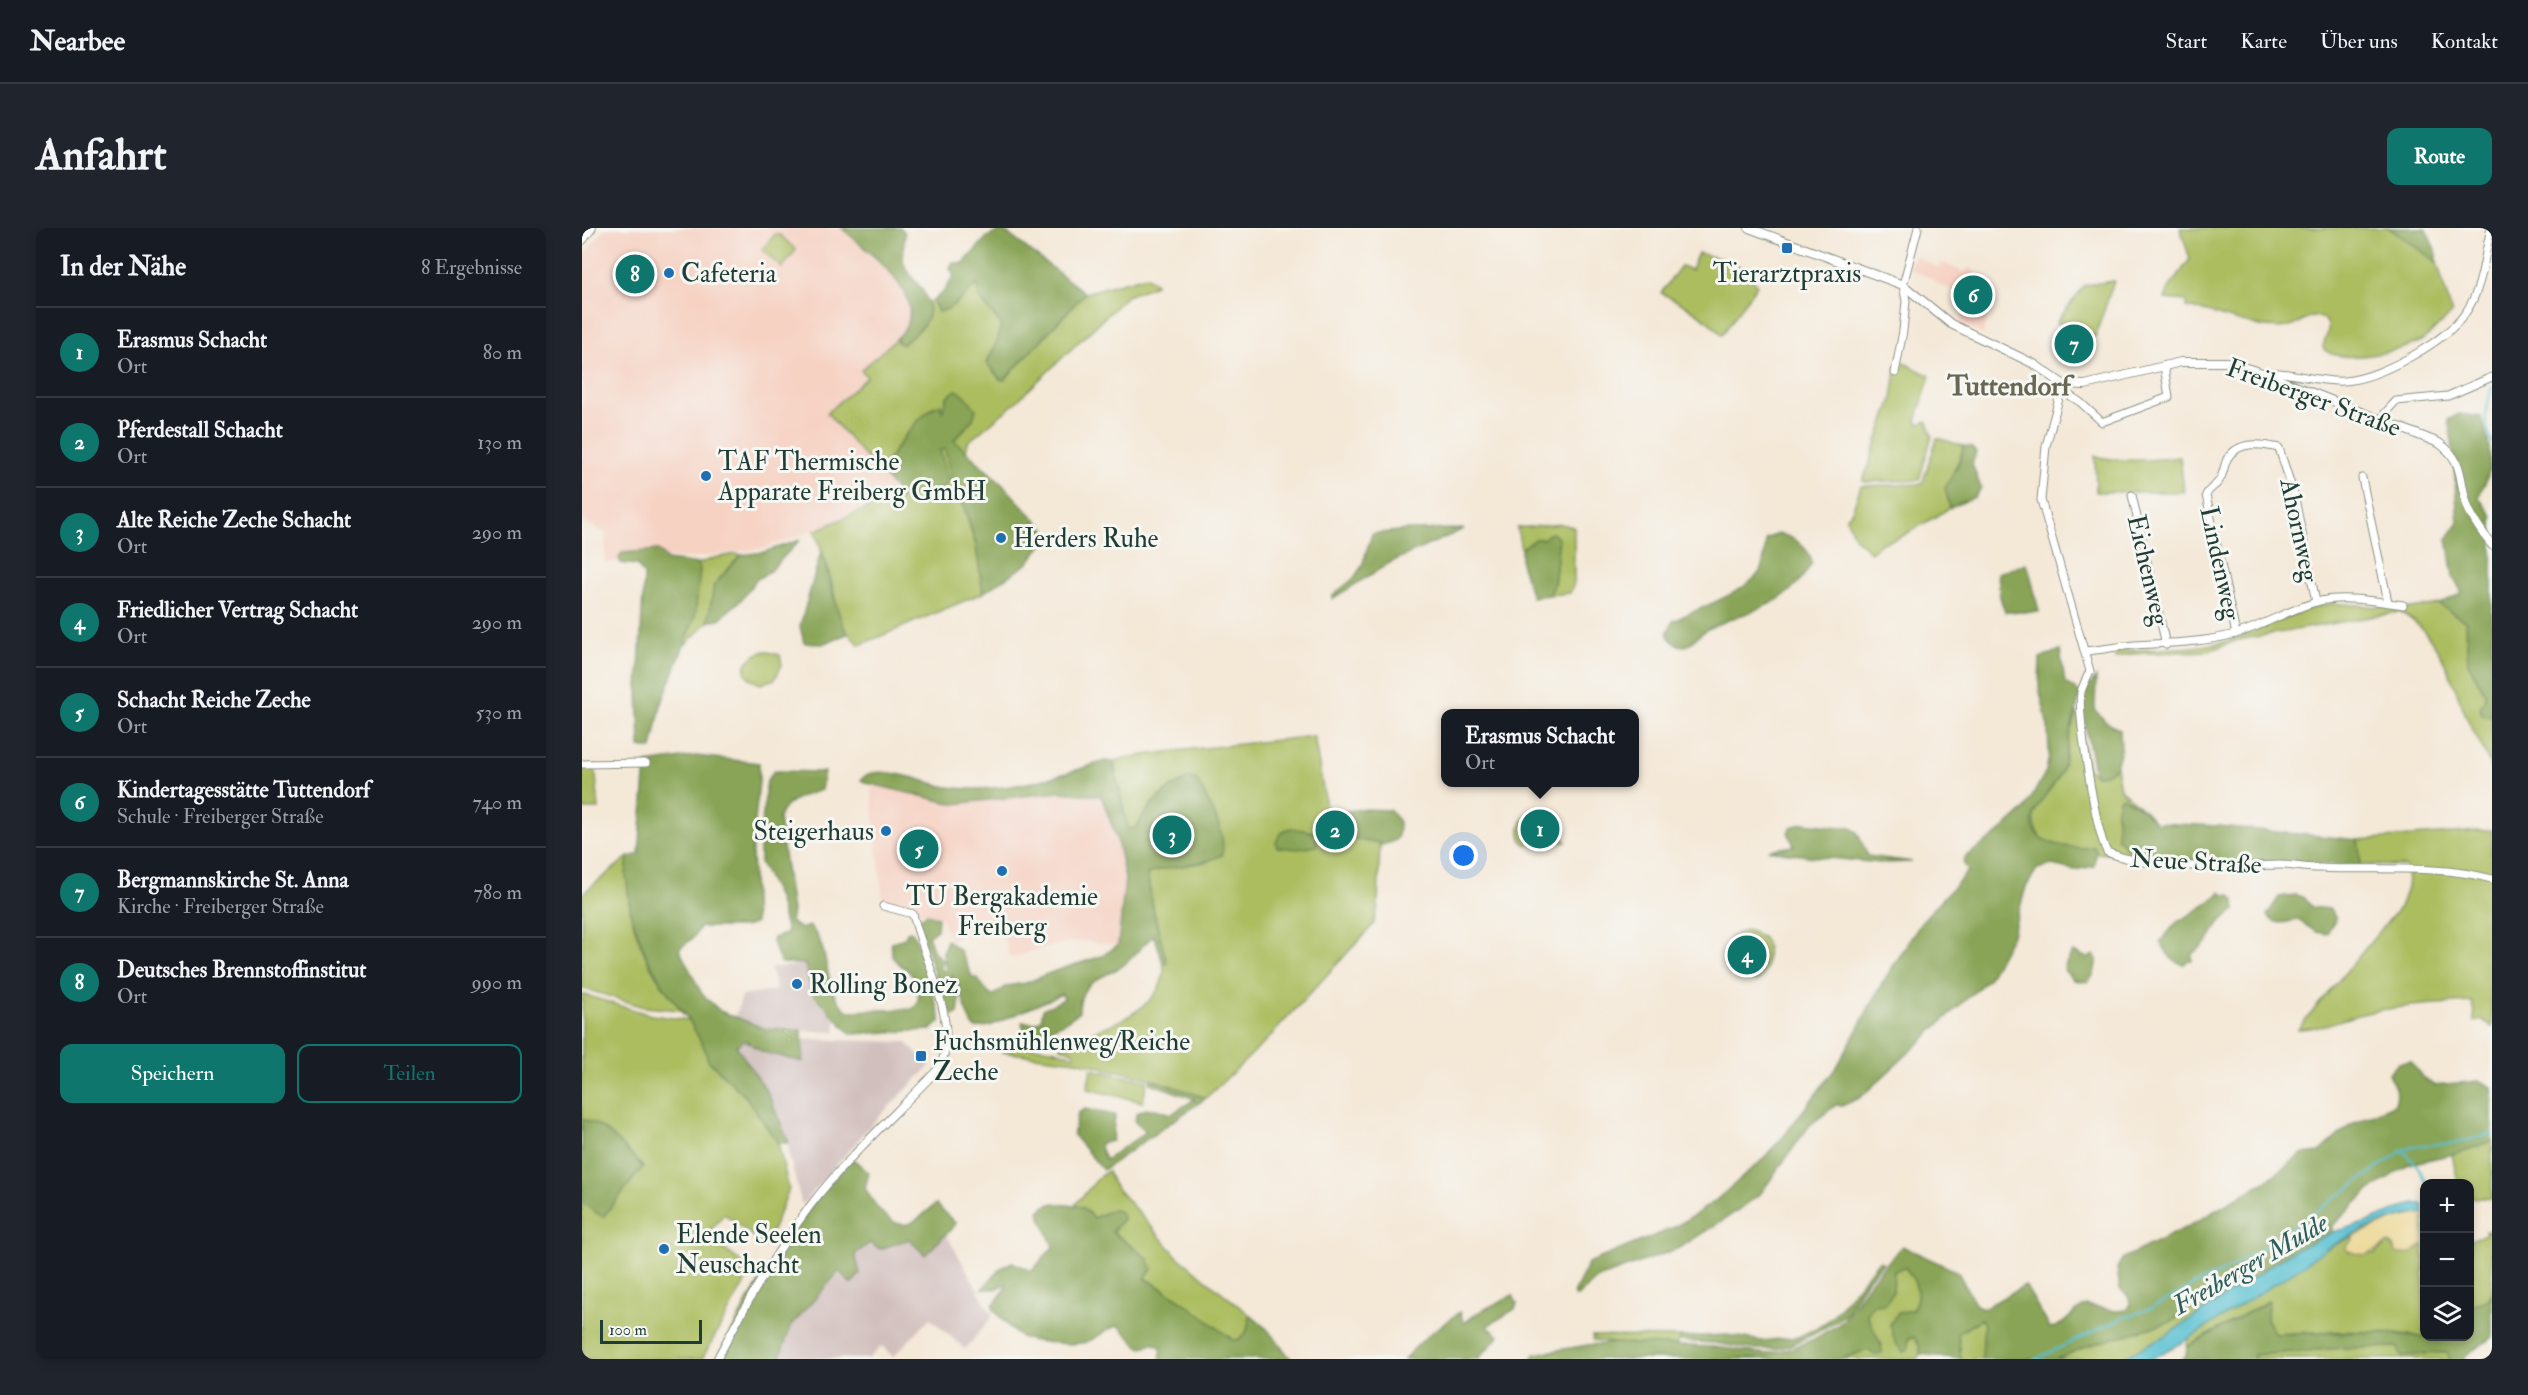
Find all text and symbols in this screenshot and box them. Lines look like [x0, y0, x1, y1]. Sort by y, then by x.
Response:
text: Nearbee [30, 24, 125, 59]
text: Start [2165, 28, 2207, 55]
text: Karte [2240, 28, 2287, 55]
text: Über uns [2320, 28, 2398, 55]
text: Kontakt [2431, 28, 2498, 55]
button: Route [2387, 128, 2492, 185]
text: Anfahrt [36, 130, 167, 182]
marker: Tierarztpraxis [1780, 241, 1794, 255]
text: In der Nähe [60, 251, 186, 283]
pin: 8 [616, 252, 654, 296]
text: 8 Ergebnisse [421, 255, 522, 280]
place label: Cafeteria [681, 258, 777, 290]
place label: Tierarztpraxis [1713, 258, 1861, 291]
marker: Cafeteria [662, 266, 676, 280]
pin: 6 [1954, 272, 1992, 318]
pin: 7 [2054, 322, 2094, 366]
text: Erasmus Schacht [117, 326, 267, 354]
text: 1 [76, 340, 83, 365]
text: 80 m [483, 340, 522, 365]
street label: Freiberger Straße [2222, 352, 2405, 444]
text: Ort [117, 354, 147, 379]
district label: Tuttendorf [1946, 369, 2076, 404]
text: Pferdestall Schacht [117, 416, 283, 444]
text: 2 [74, 430, 85, 455]
text: 130 m [477, 430, 522, 455]
text: Ort [117, 444, 147, 469]
place label: TAF Thermische Apparate Freiberg GmbH [717, 446, 987, 509]
marker: TAF Thermische Apparate Freiberg GmbH [699, 469, 713, 483]
street label: Ahornweg [2272, 475, 2326, 586]
street label: Lindenweg [2192, 503, 2248, 624]
text: Alte Reiche Zeche Schacht [117, 506, 351, 534]
street label: Eichenweg [2120, 512, 2177, 630]
text: 3 [76, 520, 83, 545]
text: 290 m [472, 520, 522, 545]
place label: Herders Ruhe [1013, 523, 1159, 555]
marker: Herders Ruhe [994, 531, 1008, 545]
text: Ort [117, 534, 147, 559]
text: Friedlicher Vertrag Schacht [117, 596, 358, 624]
text: 4 [74, 610, 85, 635]
text: 290 m [472, 610, 522, 635]
text: Ort [117, 624, 147, 649]
text: Schacht Reiche Zeche [117, 686, 311, 714]
text: 5 [75, 700, 84, 725]
text: 530 m [476, 700, 522, 725]
popup [1441, 709, 1639, 787]
text: Ort [117, 714, 147, 739]
text: Erasmus Schacht [1465, 722, 1615, 750]
text: Ort [1465, 750, 1495, 775]
text: Kindertagesstätte Tuttendorf [117, 776, 370, 804]
text: 6 [74, 790, 85, 815]
text: 740 m [473, 790, 522, 815]
text: Schule · Freiberger Straße [117, 804, 324, 829]
pin: 1 [1520, 806, 1560, 852]
pin: 2 [1316, 808, 1354, 852]
pin: 3 [1152, 812, 1192, 858]
place label: Steigerhaus [753, 816, 874, 848]
marker: Steigerhaus [879, 824, 893, 838]
pin: 5 [900, 826, 938, 872]
your location [1449, 841, 1478, 870]
street label: Neue Straße [2129, 843, 2263, 881]
marker: TU Bergakademie Freiberg [995, 864, 1009, 878]
text: Bergmannskirche St. Anna [117, 866, 349, 894]
text: 7 [75, 880, 84, 905]
text: 780 m [473, 880, 522, 905]
place label: TU Bergakademie Freiberg [906, 881, 1098, 943]
text: Kirche · Freiberger Straße [117, 894, 324, 919]
pin: 4 [1728, 932, 1766, 978]
text: Deutsches Brennstoffinstitut [117, 956, 366, 984]
place label: Rolling Bonez [809, 969, 958, 1001]
text: 8 [75, 970, 84, 995]
text: 990 m [472, 970, 522, 995]
marker: Rolling Bonez [790, 977, 804, 991]
text: Ort [117, 984, 147, 1009]
place label: Fuchsmühlenweg/Reiche Zeche [933, 1026, 1190, 1088]
button: Speichern [60, 1044, 285, 1103]
button: Teilen [297, 1044, 522, 1103]
marker: Fuchsmühlenweg/Reiche Zeche [914, 1049, 928, 1063]
map controls [2420, 1179, 2474, 1341]
button: + [2420, 1179, 2474, 1233]
water label: Freiberger Mulde [2165, 1206, 2335, 1323]
place label: Elende Seelen Neuschacht [676, 1219, 822, 1281]
button: − [2420, 1233, 2474, 1287]
marker: Elende Seelen Neuschacht [657, 1242, 671, 1256]
button: layers [2420, 1287, 2474, 1341]
scale bar [600, 1317, 702, 1344]
text: 100 m [609, 1320, 647, 1340]

